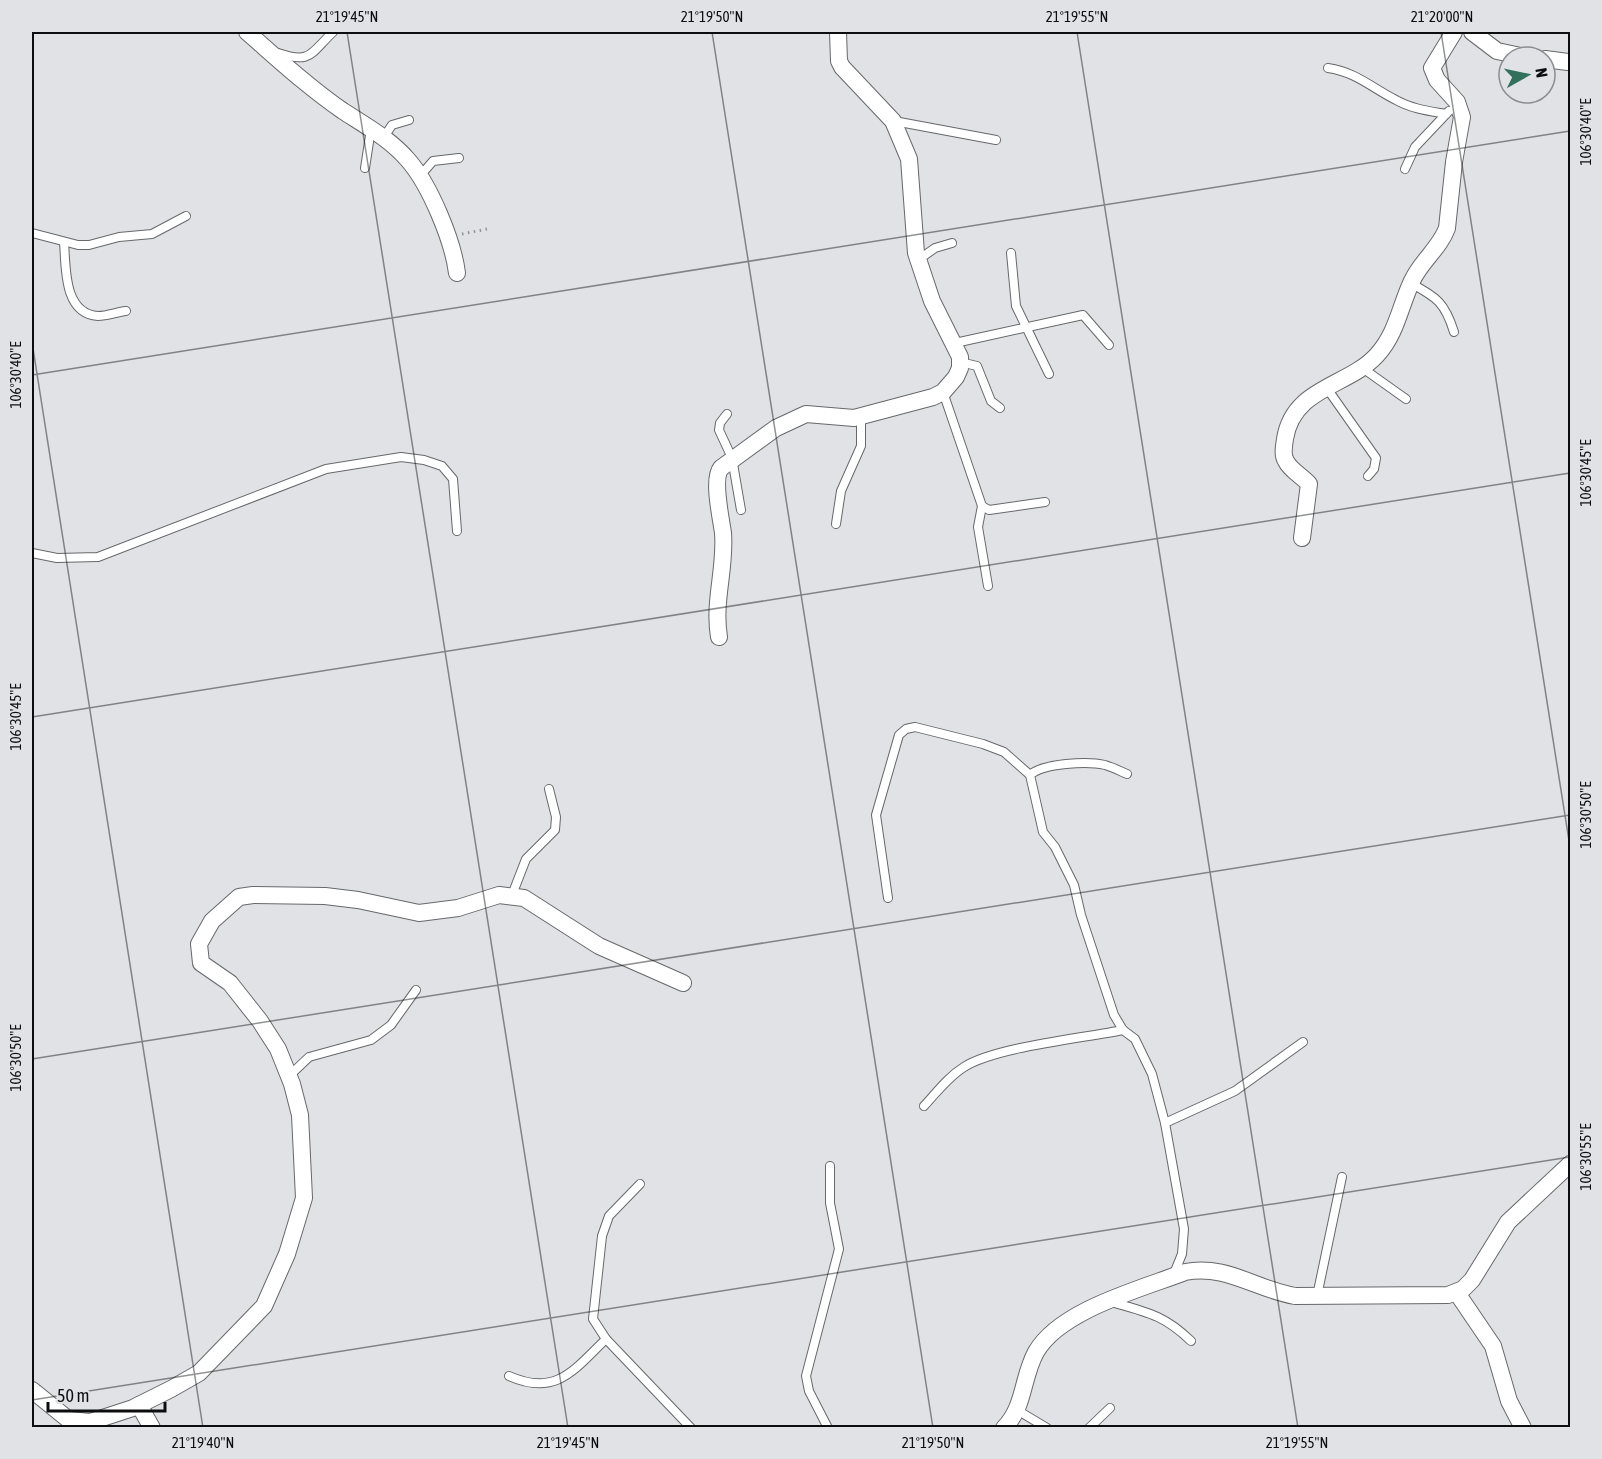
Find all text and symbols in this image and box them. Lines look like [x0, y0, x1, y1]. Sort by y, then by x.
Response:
text: 21°19'45"N [316, 8, 378, 25]
text: 21°19'50"N [681, 8, 743, 25]
text: 21°19'55"N [1046, 8, 1108, 25]
text: 21°20'00"N [1411, 8, 1473, 25]
north arrow [1497, 45, 1557, 105]
text: N [1532, 67, 1551, 79]
text: 106°30'40"E [1577, 98, 1594, 166]
text: 106°30'40"E [7, 341, 24, 409]
text: 106°30'45"E [1577, 439, 1594, 507]
text: 106°30'45"E [7, 683, 24, 751]
text: 106°30'50"E [1577, 781, 1594, 849]
text: 106°30'50"E [7, 1024, 24, 1092]
text: 106°30'55"E [1577, 1123, 1594, 1191]
scale bar [48, 1375, 165, 1413]
text: 50 m [57, 1385, 89, 1406]
text: 21°19'40"N [172, 1434, 234, 1451]
text: 21°19'45"N [537, 1434, 599, 1451]
text: 21°19'50"N [902, 1434, 964, 1451]
text: 21°19'55"N [1266, 1434, 1328, 1451]

